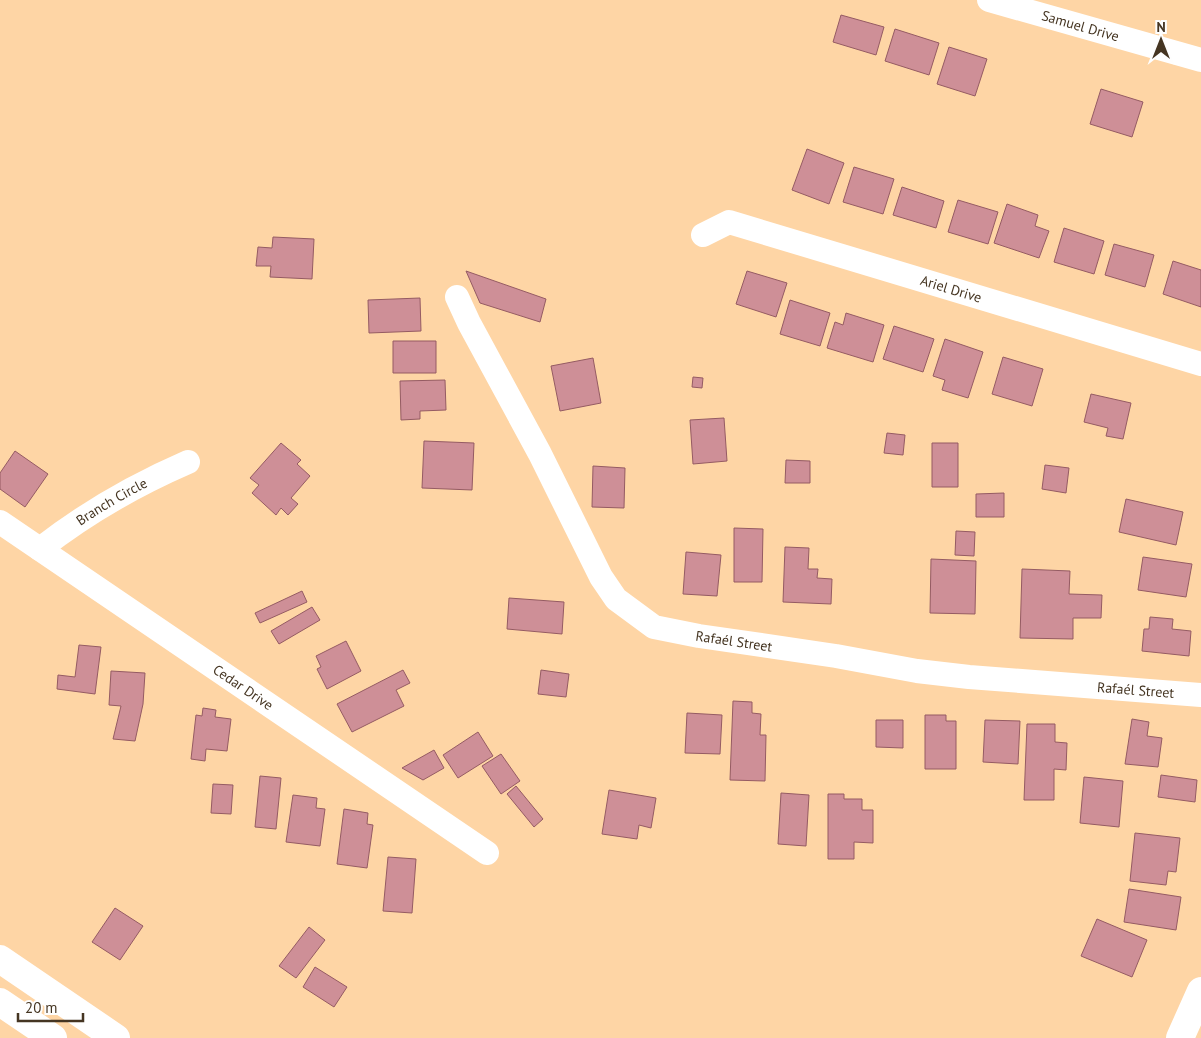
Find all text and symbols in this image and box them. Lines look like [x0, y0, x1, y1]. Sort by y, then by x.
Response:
street label: Samuel Drive [1040, 6, 1121, 45]
north arrow [1136, 15, 1186, 65]
text: N [1156, 18, 1166, 36]
street label: Ariel Drive [918, 271, 984, 307]
street label: Branch Circle [73, 474, 150, 529]
street label: Rafaél Street [694, 627, 774, 656]
street label: Cedar Drive [210, 660, 277, 714]
street label: Rafaél Street [1096, 678, 1175, 702]
scale bar [18, 990, 82, 1022]
text: 20 m [25, 998, 58, 1017]

